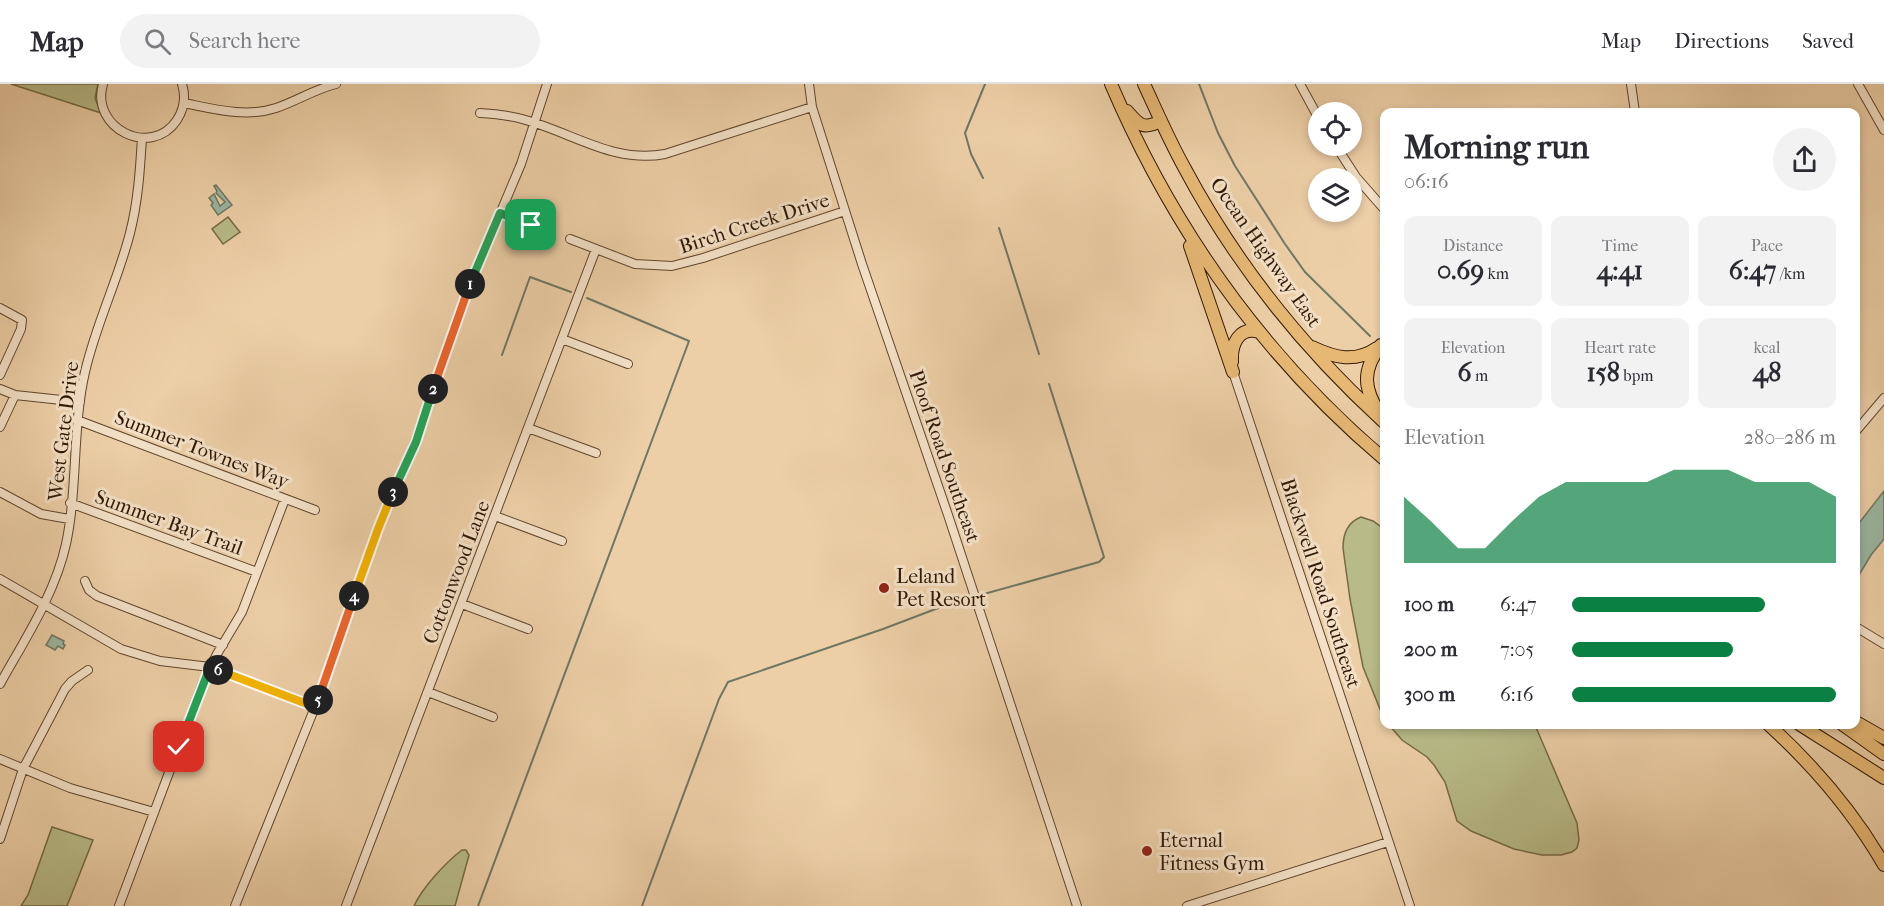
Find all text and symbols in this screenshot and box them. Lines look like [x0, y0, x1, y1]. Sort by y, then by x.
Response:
search box [120, 14, 540, 68]
text: Map [30, 25, 84, 58]
icon: search [141, 25, 174, 58]
text: Search here [189, 28, 300, 54]
text: Map [1601, 29, 1641, 53]
text: Directions [1674, 29, 1769, 53]
text: Saved [1802, 29, 1854, 53]
map controls [1308, 102, 1362, 222]
button: locate [1308, 102, 1362, 156]
text: Morning run [1404, 128, 1589, 167]
button: share [1773, 128, 1836, 191]
button: layers [1308, 168, 1362, 222]
text: 06:16 [1404, 170, 1449, 193]
street label: Ocean Highway East [1205, 173, 1326, 332]
street label: Birch Creek Drive [676, 188, 832, 259]
pin [505, 199, 556, 250]
icon: arrive [514, 208, 547, 241]
text: Distance [1443, 236, 1503, 255]
text: Time [1602, 236, 1638, 255]
text: Pace [1751, 236, 1783, 255]
text: 0.69 [1437, 255, 1484, 286]
text: 4:41 [1597, 255, 1643, 286]
text: 6:47 [1729, 255, 1776, 286]
text: km [1484, 264, 1509, 283]
text: /km [1776, 264, 1805, 283]
pin: 1 [455, 269, 485, 299]
text: 1 [467, 274, 473, 293]
text: Elevation [1441, 338, 1505, 357]
text: Heart rate [1584, 338, 1656, 357]
text: kcal [1754, 338, 1780, 357]
text: 6 [1458, 357, 1472, 388]
text: 158 [1586, 357, 1620, 388]
text: 48 [1753, 357, 1781, 388]
street label: West Gate Drive [43, 360, 83, 503]
text: m [1472, 366, 1488, 385]
text: bpm [1620, 366, 1654, 385]
street label: Ploof Road Southeast [904, 367, 985, 545]
pin: 2 [418, 374, 448, 404]
text: 2 [429, 379, 437, 398]
street label: Summer Townes Way [112, 406, 293, 494]
text: Elevation [1404, 426, 1485, 449]
text: 280–286 m [1744, 426, 1836, 449]
street label: Blackwell Road Southeast [1276, 476, 1365, 691]
pin: 3 [378, 477, 408, 507]
text: 3 [390, 482, 396, 501]
street label: Summer Bay Trail [92, 485, 246, 560]
street label: Cottonwood Lane [419, 497, 494, 647]
place label: Leland Pet Resort [896, 565, 986, 611]
pin: 4 [339, 581, 369, 611]
marker: Leland Pet Resort [877, 581, 891, 595]
text: 4 [349, 586, 359, 605]
text: 100 m [1404, 593, 1454, 616]
text: 6:47 [1500, 593, 1537, 616]
text: 200 m [1404, 638, 1457, 661]
text: 7:05 [1500, 638, 1534, 661]
pin: 6 [203, 655, 233, 685]
text: 6 [214, 660, 222, 679]
text: 300 m [1404, 683, 1455, 706]
text: 6:16 [1500, 683, 1534, 706]
pin: 5 [303, 685, 333, 715]
text: 5 [315, 690, 321, 709]
pin [153, 721, 204, 772]
icon: check [162, 730, 195, 763]
place label: Eternal Fitness Gym [1159, 829, 1265, 875]
marker: Eternal Fitness Gym [1140, 844, 1154, 858]

